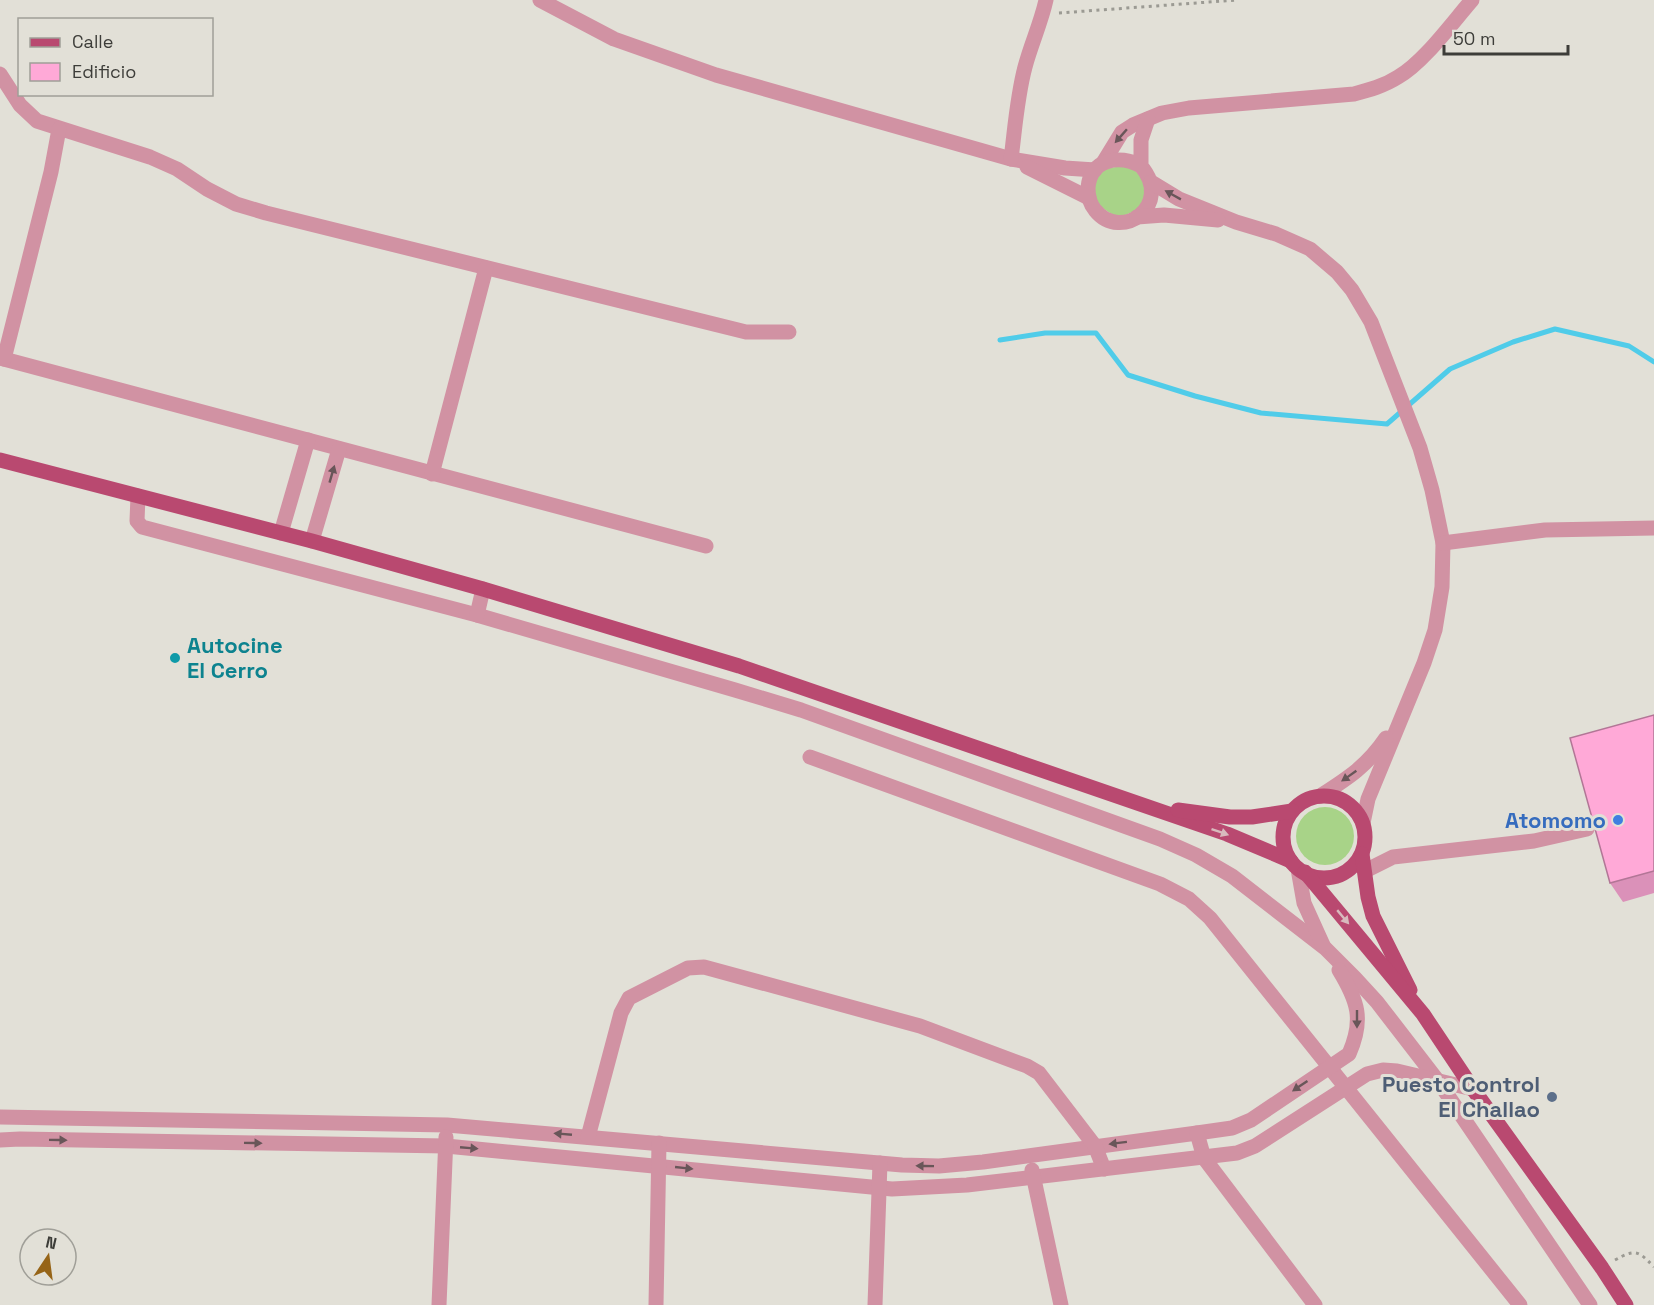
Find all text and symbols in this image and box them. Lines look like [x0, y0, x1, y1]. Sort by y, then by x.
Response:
legend [18, 18, 213, 96]
scale bar [1444, 18, 1568, 56]
text: 50 m [1453, 27, 1495, 50]
text: Calle [72, 30, 113, 53]
text: Edificio [72, 60, 136, 83]
one-way arrow [1115, 128, 1128, 143]
one-way arrow [1165, 191, 1182, 201]
one-way arrow [328, 465, 337, 483]
place label: Autocine El Cerro [187, 631, 283, 684]
marker: Autocine El Cerro [168, 651, 182, 665]
one-way arrow [1342, 770, 1358, 782]
place label: Atomomo [1505, 806, 1606, 834]
marker: Atomomo [1611, 813, 1625, 827]
one-way arrow [1211, 827, 1229, 837]
one-way arrow [1336, 910, 1348, 925]
one-way arrow [1352, 1010, 1362, 1029]
place label: Puesto Control El Challao [1382, 1070, 1540, 1123]
one-way arrow [1292, 1081, 1308, 1092]
marker: Puesto Control El Challao [1545, 1090, 1559, 1104]
one-way arrow [553, 1130, 572, 1139]
one-way arrow [49, 1135, 68, 1144]
one-way arrow [244, 1138, 263, 1148]
one-way arrow [1108, 1139, 1127, 1148]
one-way arrow [460, 1143, 479, 1153]
one-way arrow [915, 1161, 934, 1170]
one-way arrow [675, 1163, 694, 1173]
north arrow [18, 1227, 78, 1287]
text: N [44, 1231, 59, 1254]

